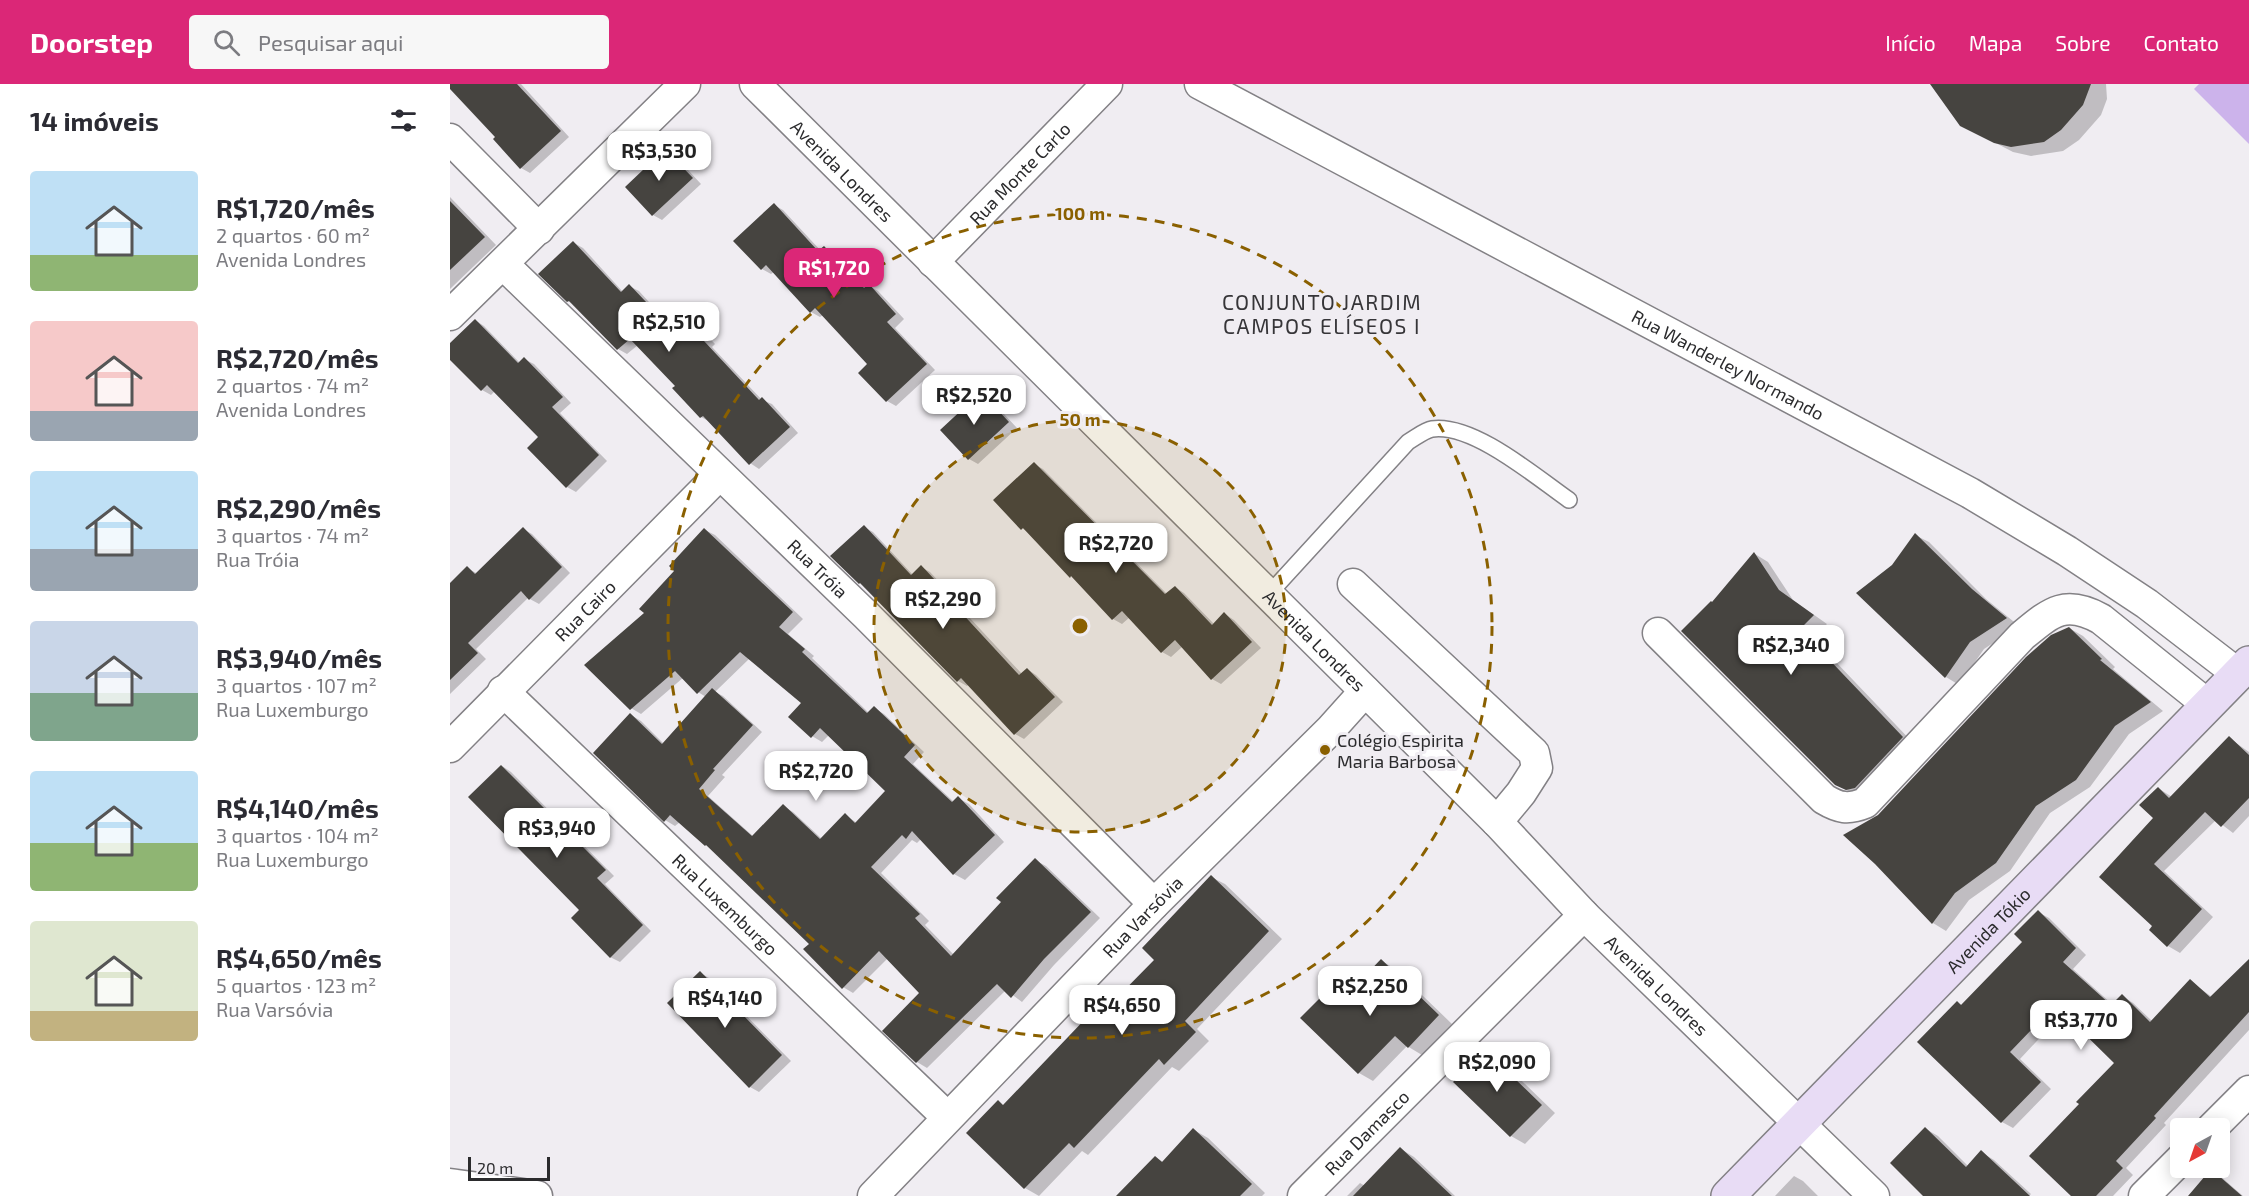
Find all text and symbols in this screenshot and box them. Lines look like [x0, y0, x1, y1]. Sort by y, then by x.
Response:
search box [189, 15, 609, 69]
text: Doorstep [30, 25, 153, 59]
icon: search [210, 26, 243, 59]
text: Pesquisar aqui [258, 29, 404, 55]
text: Início [1885, 30, 1936, 55]
text: Mapa [1969, 30, 2022, 55]
text: Sobre [2055, 30, 2110, 55]
text: Contato [2143, 30, 2219, 55]
icon: filters [387, 104, 420, 137]
text: 14 imóveis [30, 105, 159, 136]
street label: Avenida Londres [787, 115, 898, 226]
street label: Rua Monte Carlo [965, 117, 1075, 229]
pin: R$3,530 [604, 131, 714, 182]
text: R$3,530 [621, 138, 697, 162]
text: R$1,720/mês [216, 192, 375, 223]
icon: home [78, 195, 150, 267]
text: 100 m [1055, 202, 1105, 224]
text: 2 quartos · 60 m² [216, 223, 370, 247]
text: Avenida Londres [216, 247, 366, 271]
pin: R$1,720 [779, 248, 889, 299]
text: R$1,720 [798, 255, 870, 279]
district label: CONJUNTO JARDIM CAMPOS ELÍSEOS I [1222, 289, 1422, 338]
pin: R$2,510 [614, 302, 724, 353]
street label: Rua Wanderley Normando [1628, 304, 1828, 425]
text: R$2,510 [632, 309, 706, 333]
text: R$2,720/mês [216, 342, 379, 373]
icon: home [78, 345, 150, 417]
text: 2 quartos · 74 m² [216, 373, 369, 397]
pin: R$2,520 [919, 375, 1029, 426]
text: R$2,520 [936, 382, 1012, 406]
text: Avenida Londres [216, 397, 366, 421]
text: 50 m [1059, 408, 1101, 430]
text: R$2,290/mês [216, 492, 381, 523]
icon: home [78, 495, 150, 567]
text: 3 quartos · 74 m² [216, 523, 369, 547]
pin: R$2,720 [1061, 523, 1171, 574]
text: R$2,720 [1078, 530, 1154, 554]
street label: Rua Tróia [783, 534, 853, 603]
text: Rua Tróia [216, 547, 300, 571]
street label: Rua Cairo [550, 575, 620, 646]
pin: R$2,290 [888, 579, 998, 630]
street label: Avenida Londres [1259, 585, 1370, 696]
text: R$2,290 [904, 586, 982, 610]
centre of rings [1070, 616, 1090, 636]
pin: R$2,340 [1736, 625, 1846, 676]
text: R$2,340 [1752, 632, 1830, 656]
text: R$3,940/mês [216, 642, 382, 673]
icon: home [78, 645, 150, 717]
text: 3 quartos · 107 m² [216, 673, 377, 697]
text: Rua Luxemburgo [216, 697, 369, 721]
place label: Colégio Espirita Maria Barbosa [1337, 729, 1464, 772]
marker: Colégio Espirita Maria Barbosa [1318, 743, 1332, 757]
pin: R$2,720 [761, 751, 871, 802]
text: R$2,720 [778, 758, 854, 782]
text: R$4,140/mês [216, 792, 379, 823]
icon: home [78, 795, 150, 867]
pin: R$3,940 [502, 808, 612, 859]
text: R$3,940 [518, 815, 596, 839]
text: 3 quartos · 104 m² [216, 823, 379, 847]
text: Rua Luxemburgo [216, 847, 369, 871]
street label: Rua Luxemburgo [668, 849, 782, 960]
street label: Rua Varsóvia [1097, 871, 1187, 962]
street label: Avenida Tókio [1941, 883, 2035, 977]
street label: Avenida Londres [1600, 930, 1713, 1040]
text: R$4,650/mês [216, 942, 382, 973]
icon: home [78, 945, 150, 1017]
pin: R$2,250 [1315, 966, 1425, 1017]
text: 5 quartos · 123 m² [216, 973, 376, 997]
text: R$2,250 [1332, 973, 1408, 997]
pin: R$4,140 [670, 978, 780, 1029]
text: R$4,140 [687, 985, 763, 1009]
pin: R$4,650 [1067, 985, 1177, 1036]
text: R$4,650 [1083, 992, 1161, 1016]
text: Rua Varsóvia [216, 997, 333, 1021]
pin: R$3,770 [2026, 1000, 2136, 1051]
text: R$3,770 [2044, 1007, 2118, 1031]
pin: R$2,090 [1442, 1042, 1552, 1093]
text: R$2,090 [1458, 1049, 1536, 1073]
street label: Rua Damasco [1320, 1085, 1414, 1179]
north arrow [2170, 1118, 2230, 1178]
map controls [2170, 1118, 2230, 1178]
scale bar [468, 1154, 550, 1182]
text: 20 m [477, 1158, 513, 1177]

